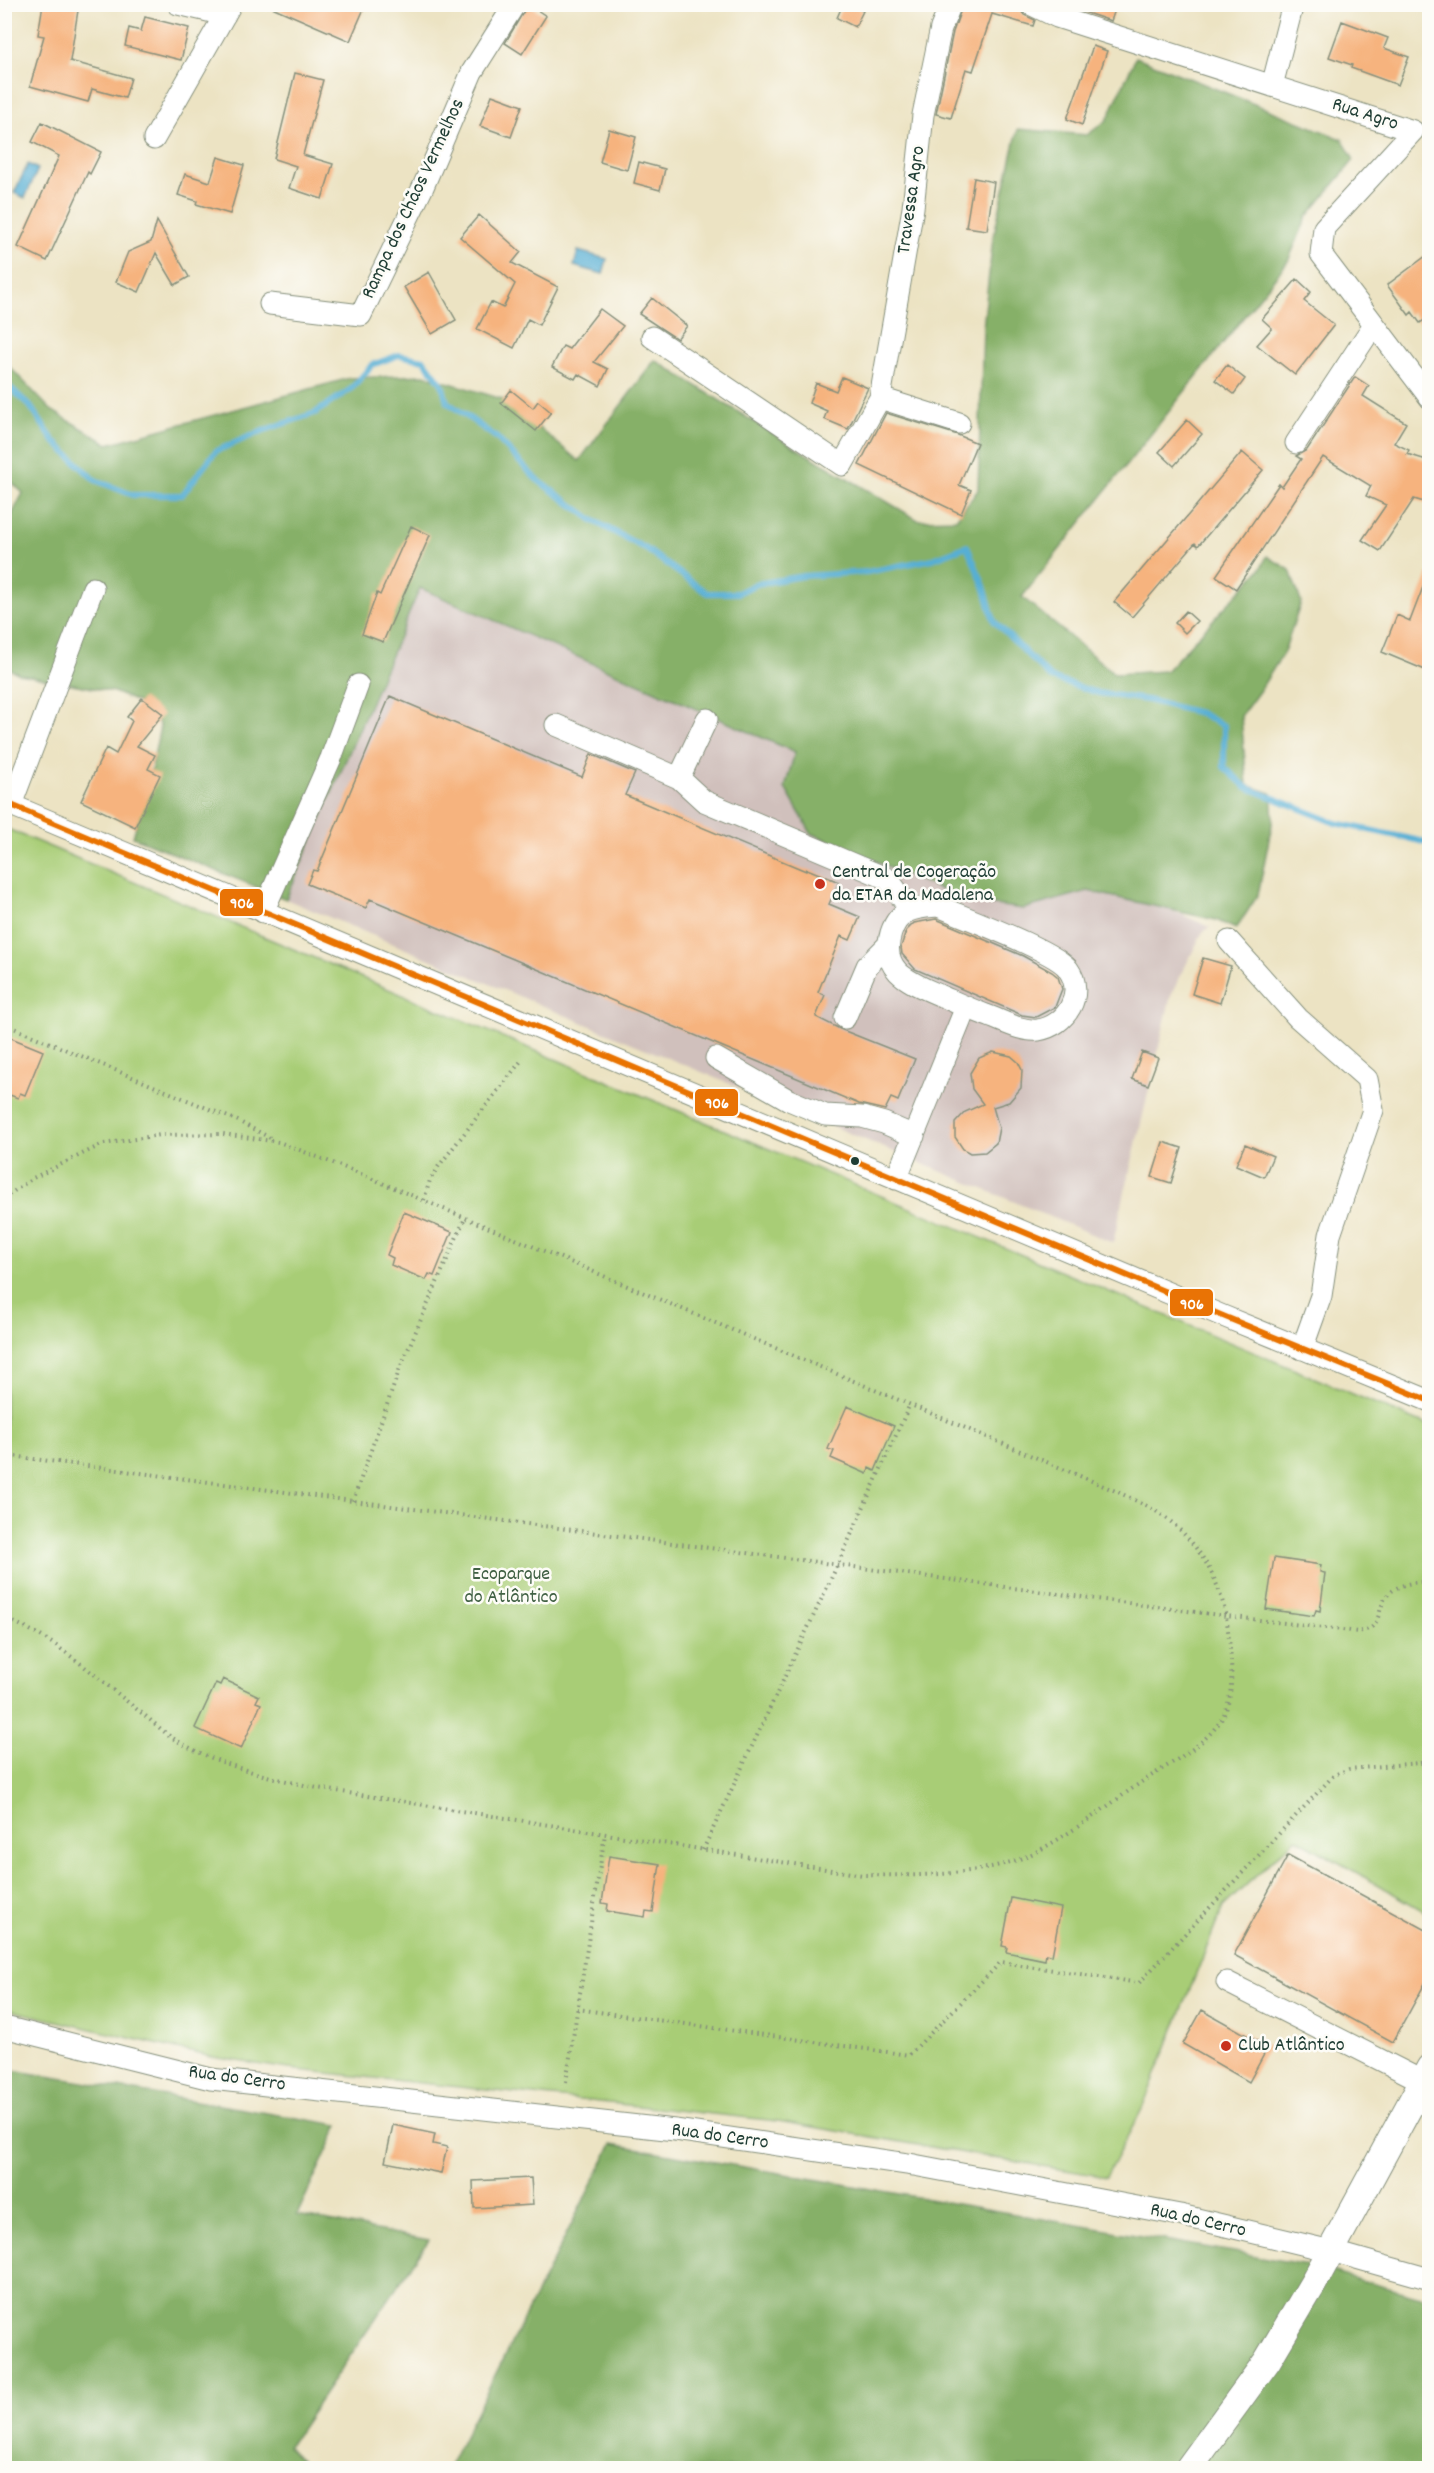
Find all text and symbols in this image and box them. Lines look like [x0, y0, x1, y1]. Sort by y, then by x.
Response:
street label: Rua Agro [1328, 91, 1402, 139]
street label: Rampa dos Chãos Vermelhos [355, 94, 473, 304]
street label: Travessa Agro [891, 144, 933, 256]
place label: Central de Cogeração da ETAR da Madalena [832, 859, 996, 910]
marker: Central de Cogeração da ETAR da Madalena [813, 877, 827, 891]
line badge: 906 [219, 888, 264, 917]
text: 906 [230, 893, 254, 916]
line badge: 906 [694, 1088, 739, 1117]
text: 906 [705, 1093, 729, 1116]
unlabelled marker [849, 1155, 861, 1167]
line badge: 906 [1169, 1288, 1214, 1317]
text: 906 [1180, 1294, 1204, 1317]
park label: Ecoparque do Atlântico [464, 1561, 558, 1612]
place label: Club Atlântico [1238, 2032, 1345, 2060]
marker: Club Atlântico [1219, 2039, 1233, 2053]
street label: Rua do Cerro [187, 2058, 287, 2100]
street label: Rua do Cerro [670, 2116, 770, 2158]
street label: Rua do Cerro [1147, 2196, 1249, 2246]

